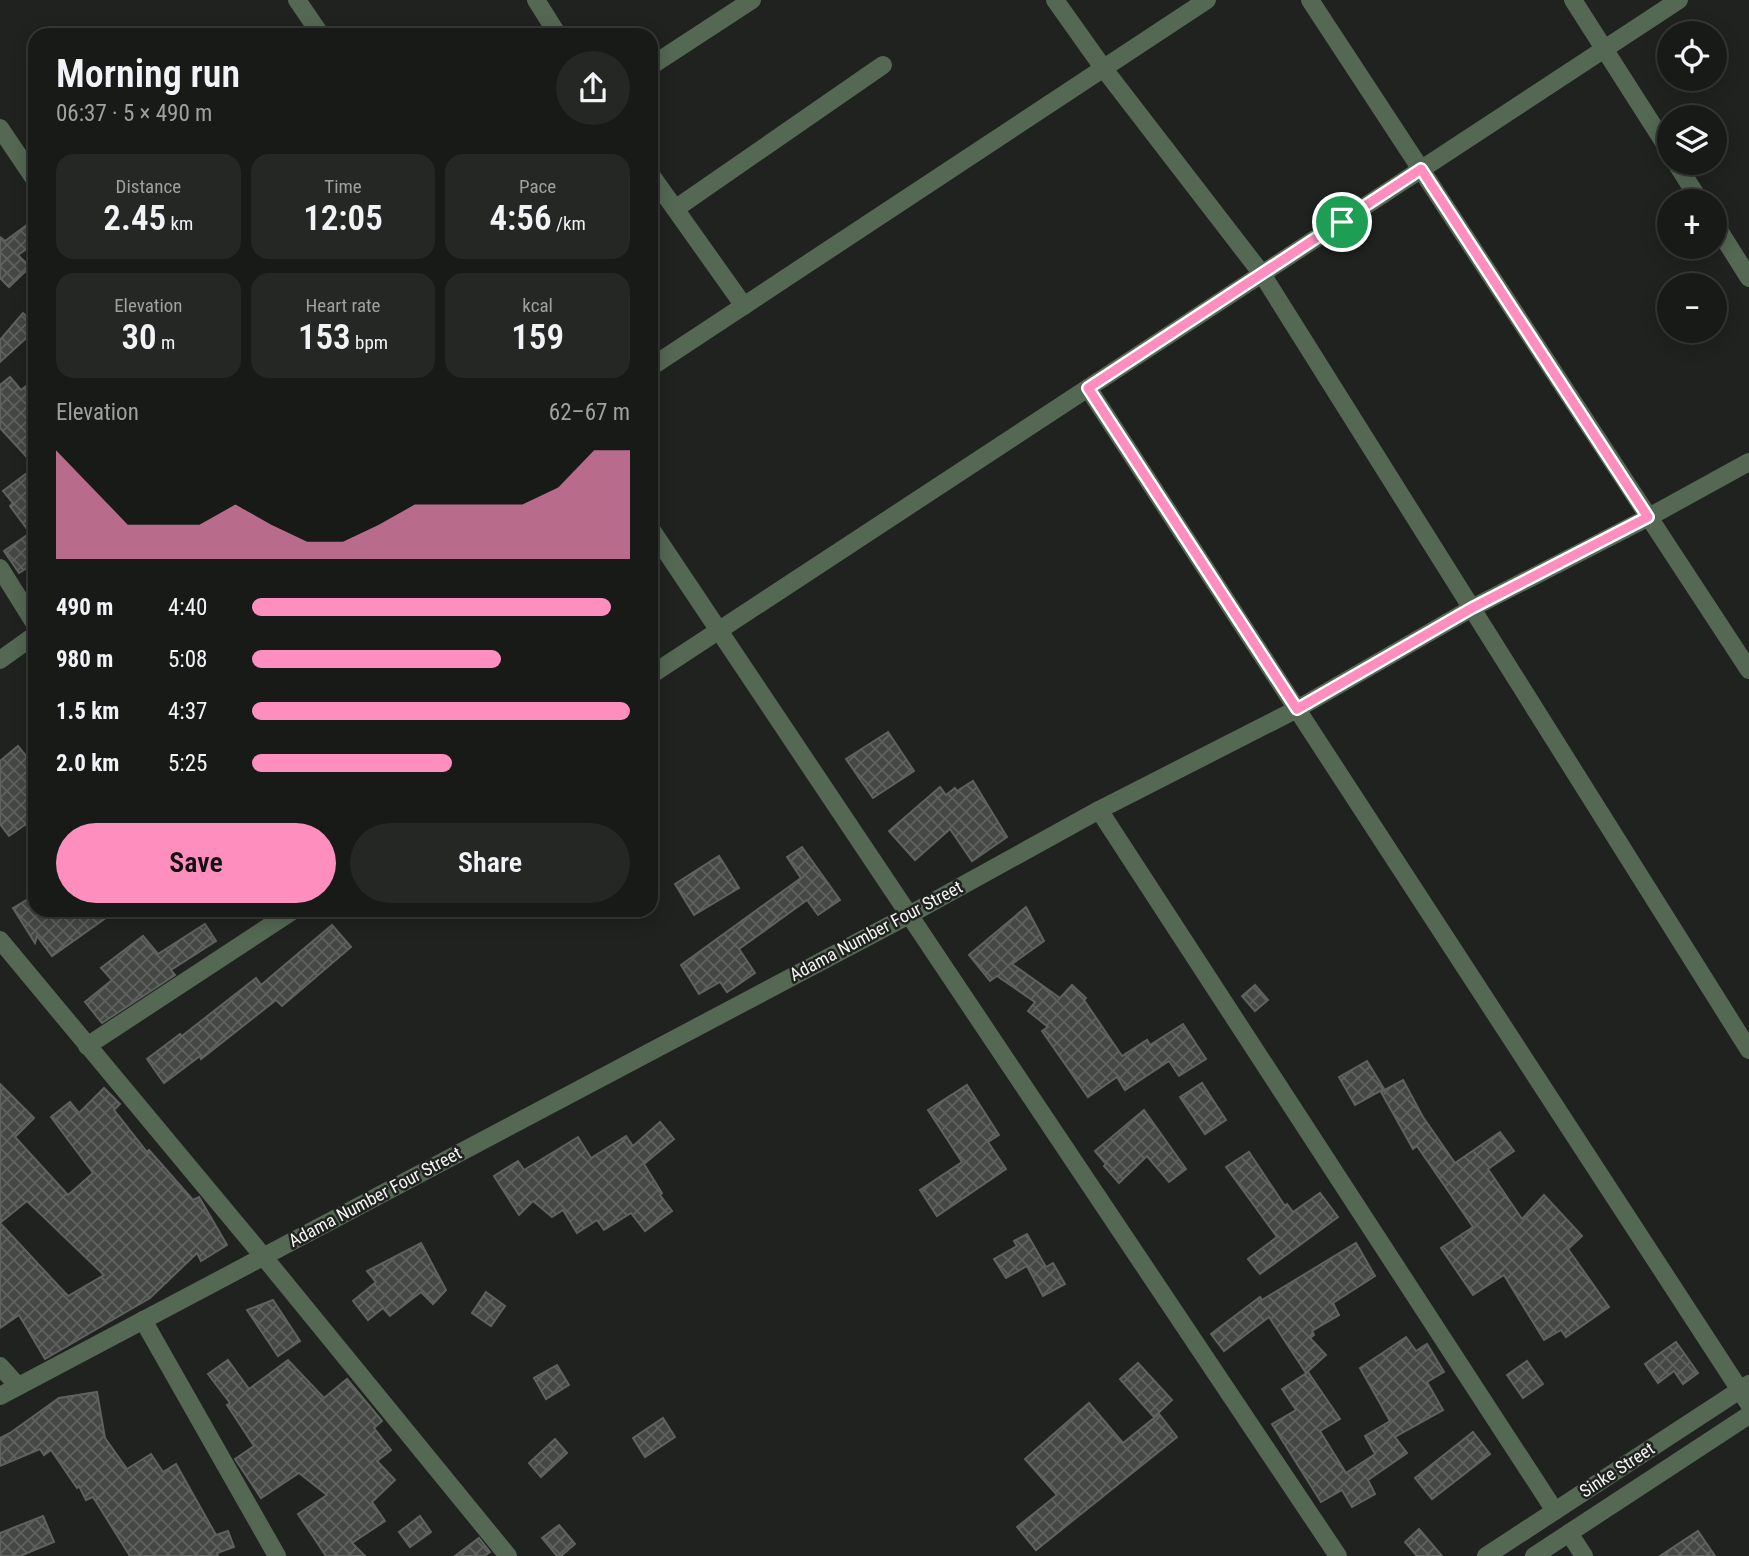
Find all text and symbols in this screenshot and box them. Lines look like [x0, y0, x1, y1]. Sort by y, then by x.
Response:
map controls [1657, 21, 1727, 343]
button: locate [1657, 21, 1727, 91]
button: share [556, 51, 630, 125]
text: Morning run [56, 52, 240, 96]
text: 06:37 · 5 × 490 m [56, 100, 212, 127]
button: layers [1657, 105, 1727, 175]
text: Distance [116, 175, 181, 198]
text: Time [324, 175, 362, 198]
text: Pace [519, 175, 556, 198]
button: + [1657, 189, 1727, 259]
pin [1312, 192, 1372, 252]
text: 2.45 [103, 198, 166, 239]
text: 12:05 [303, 198, 383, 239]
text: 4:56 [489, 198, 552, 239]
icon: arrive [1323, 203, 1361, 241]
text: km [166, 212, 193, 235]
text: /km [552, 212, 586, 235]
button: − [1657, 273, 1727, 343]
text: Elevation [114, 294, 183, 317]
text: Heart rate [305, 294, 381, 317]
text: kcal [522, 294, 553, 317]
text: 30 [121, 317, 157, 358]
text: 153 [298, 317, 351, 358]
text: 159 [511, 317, 564, 358]
text: m [157, 331, 175, 354]
text: bpm [351, 331, 388, 354]
text: Elevation [56, 399, 139, 426]
text: 62–67 m [549, 399, 630, 426]
text: 490 m [56, 594, 113, 621]
text: 4:40 [168, 594, 207, 621]
text: 980 m [56, 646, 113, 673]
text: 5:08 [168, 646, 207, 673]
text: 1.5 km [56, 698, 119, 725]
text: 4:37 [168, 698, 207, 725]
text: 2.0 km [56, 750, 119, 777]
text: 5:25 [168, 750, 207, 777]
button: Save [56, 823, 336, 903]
button: Share [350, 823, 630, 903]
street label: Adama Number Four Street [786, 876, 966, 985]
street label: Adama Number Four Street [285, 1142, 465, 1251]
street label: Sinke Street [1575, 1438, 1658, 1501]

